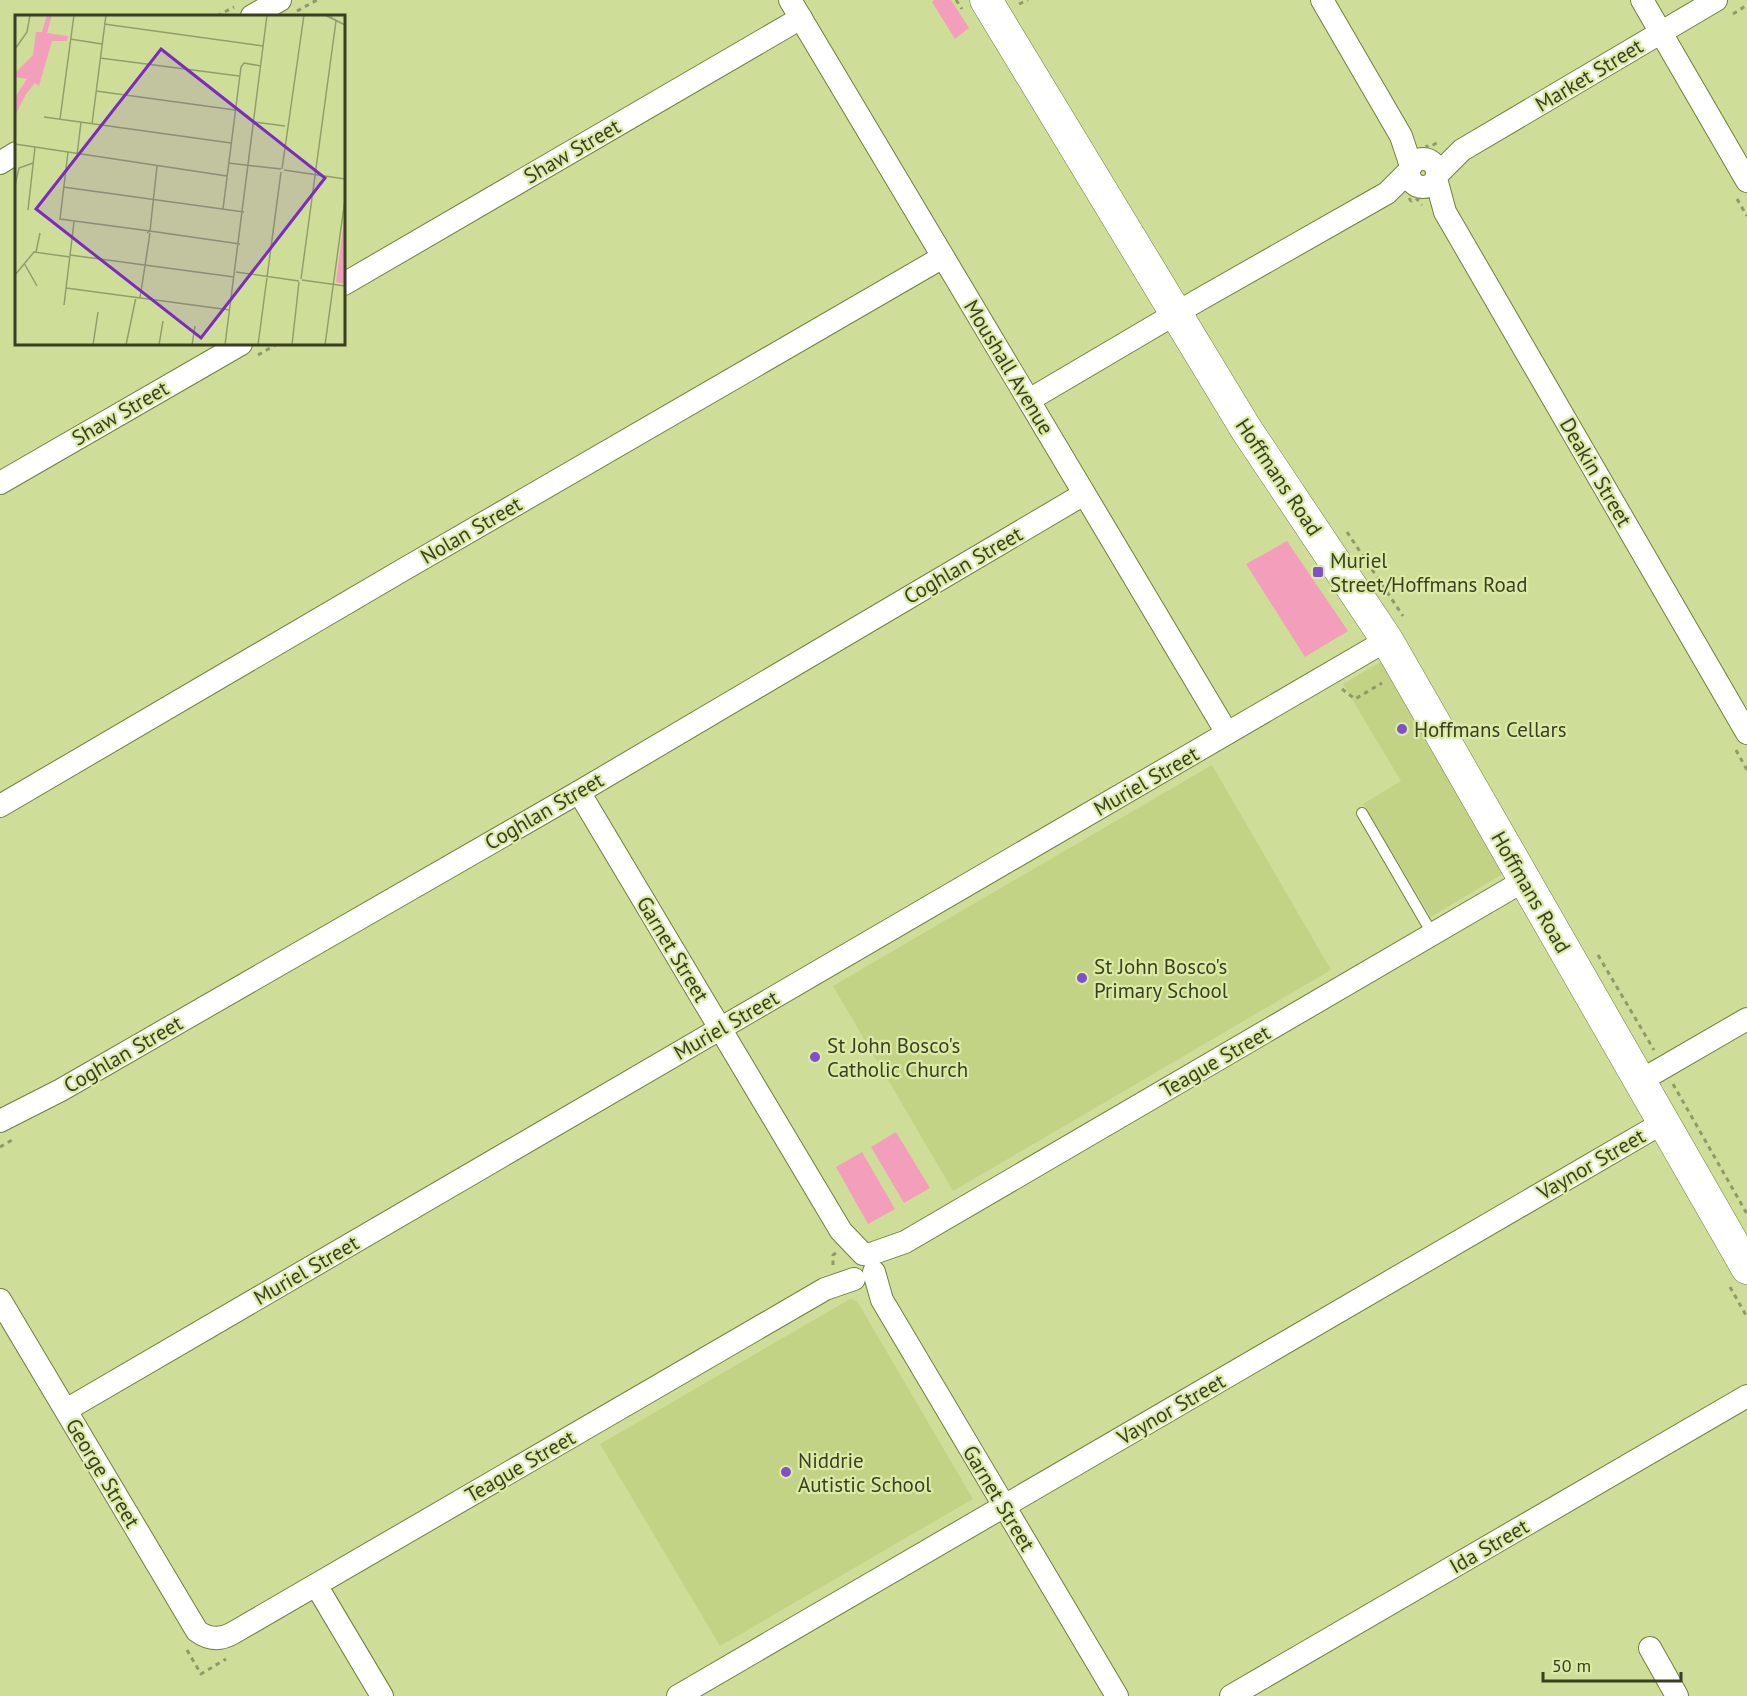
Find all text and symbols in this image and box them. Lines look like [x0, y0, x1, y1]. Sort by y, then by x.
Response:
inset map [15, 15, 345, 345]
street label: Market Street [1530, 32, 1648, 118]
street label: Shaw Street [519, 113, 625, 189]
street label: Moushall Avenue [958, 295, 1060, 439]
street label: Shaw Street [67, 375, 173, 451]
street label: Hoffmans Road [1230, 413, 1328, 541]
street label: Deakin Street [1554, 413, 1638, 531]
street label: Nolan Street [415, 490, 527, 570]
street label: Coghlan Street [899, 520, 1027, 610]
place label: Muriel Street/Hoffmans Road [1330, 547, 1527, 598]
marker: Muriel Street/Hoffmans Road [1311, 565, 1325, 579]
place label: Hoffmans Cellars [1414, 716, 1567, 743]
marker: Hoffmans Cellars [1395, 722, 1409, 736]
street label: Muriel Street [1089, 740, 1203, 822]
street label: Coghlan Street [480, 766, 608, 856]
street label: Hoffmans Road [1485, 826, 1577, 958]
street label: Garnet Street [631, 891, 715, 1007]
place label: St John Bosco's Primary School [1094, 953, 1228, 1004]
marker: St John Bosco's Primary School [1075, 971, 1089, 985]
street label: Muriel Street [669, 984, 783, 1066]
street label: Coghlan Street [59, 1009, 187, 1099]
street label: Teague Street [1155, 1019, 1275, 1103]
place label: St John Bosco's Catholic Church [827, 1032, 968, 1083]
marker: St John Bosco's Catholic Church [808, 1050, 822, 1064]
street label: Vaynor Street [1531, 1122, 1650, 1206]
street label: Muriel Street [249, 1229, 363, 1311]
street label: Vaynor Street [1111, 1367, 1230, 1451]
street label: George Street [60, 1413, 146, 1533]
street label: Teague Street [460, 1424, 580, 1508]
street label: Garnet Street [957, 1440, 1041, 1556]
place label: Niddrie Autistic School [798, 1447, 931, 1498]
marker: Niddrie Autistic School [779, 1465, 793, 1479]
street label: Ida Street [1445, 1513, 1533, 1579]
scale bar [1543, 1645, 1681, 1683]
text: 50 m [1552, 1654, 1591, 1677]

